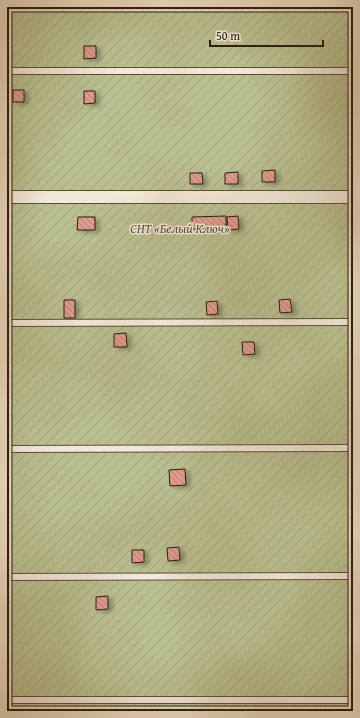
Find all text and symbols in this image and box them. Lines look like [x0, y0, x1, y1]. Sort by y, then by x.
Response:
scale bar [210, 22, 323, 48]
text: 50 m [216, 27, 240, 44]
park label: СНТ «Белый Ключ» [130, 219, 230, 238]

